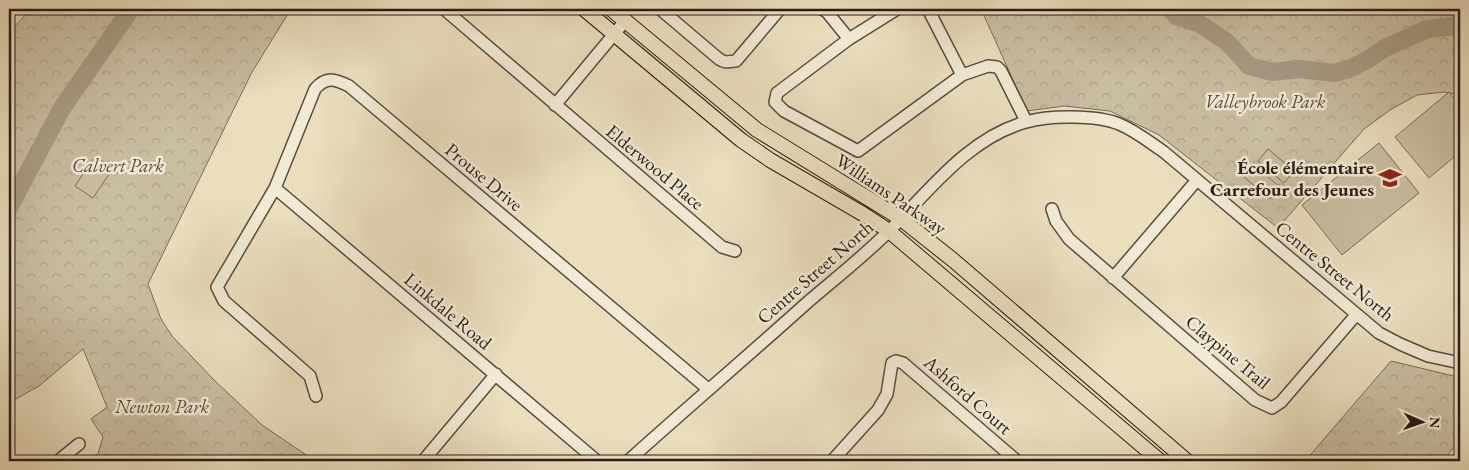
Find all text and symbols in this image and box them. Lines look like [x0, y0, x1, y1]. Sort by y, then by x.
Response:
park label: Valleybrook Park [1205, 89, 1326, 114]
street label: Elderwood Place [601, 119, 709, 215]
street label: Prouse Drive [440, 137, 528, 217]
street label: Williams Parkway [831, 148, 952, 241]
park label: Calvert Park [72, 153, 164, 178]
place label: École élémentaire Carrefour des Jeunes [1210, 155, 1374, 202]
school or university icon: École élémentaire Carrefour des Jeunes [1377, 165, 1403, 191]
street label: Centre Street North [751, 214, 879, 330]
street label: Centre Street North [1270, 215, 1400, 327]
street label: Linkdale Road [399, 267, 497, 355]
street label: Claypine Trail [1180, 309, 1276, 395]
street label: Ashford Court [918, 349, 1017, 440]
park label: Newton Park [114, 394, 209, 419]
north arrow [1396, 398, 1446, 448]
text: N [1426, 416, 1444, 429]

